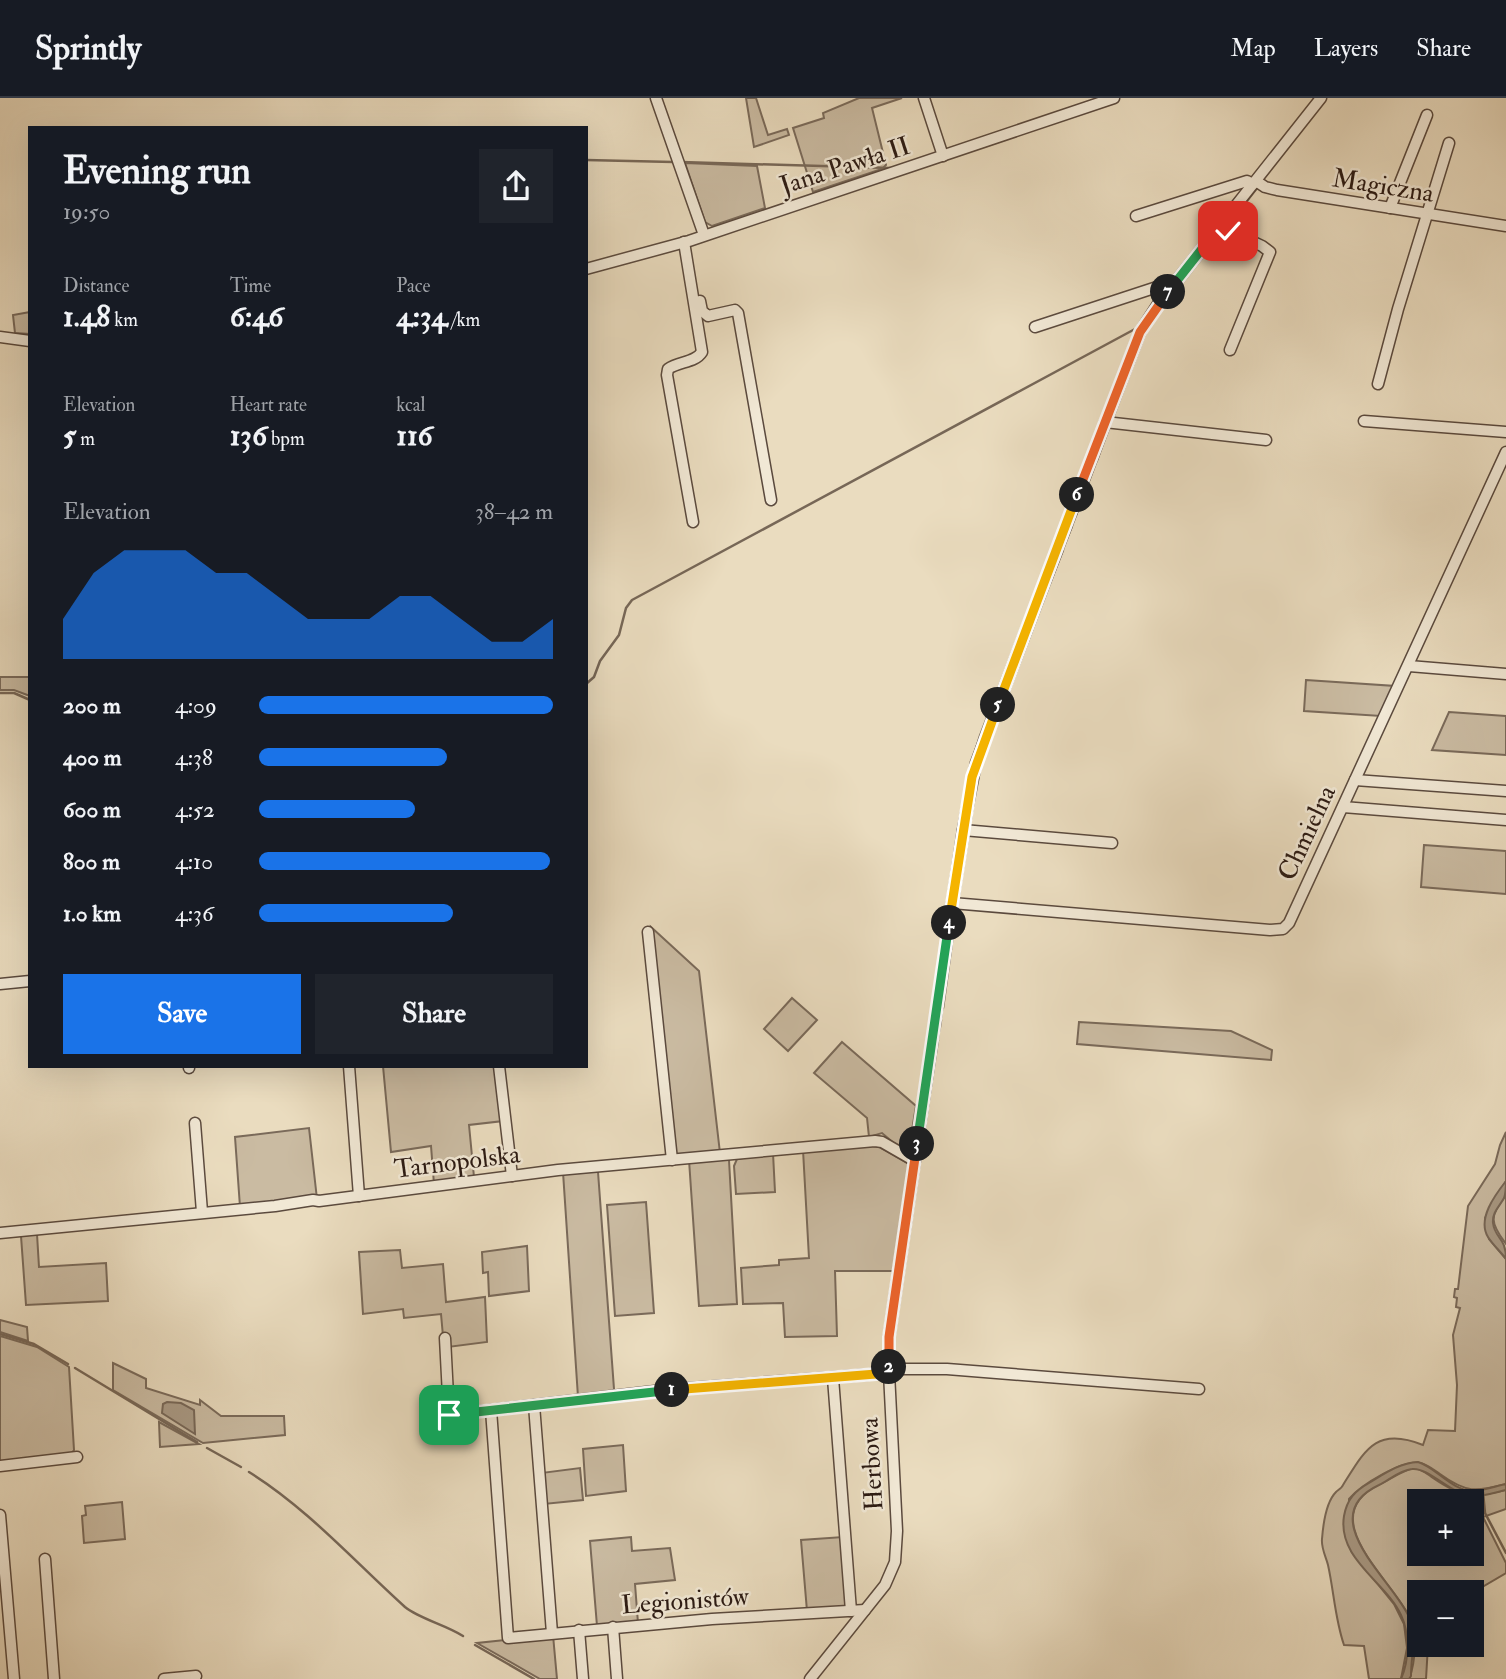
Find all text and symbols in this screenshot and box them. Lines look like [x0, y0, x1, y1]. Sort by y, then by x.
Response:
text: Sprintly [35, 28, 141, 69]
text: Map [1231, 33, 1276, 64]
text: Layers [1314, 33, 1378, 64]
text: Share [1416, 33, 1471, 64]
street label: Jana Pawła II [775, 130, 914, 202]
text: Evening run [63, 147, 251, 195]
button: share [479, 149, 553, 223]
street label: Magiczna [1330, 162, 1436, 210]
text: 19:50 [63, 197, 110, 226]
pin [1198, 201, 1258, 261]
icon: check [1209, 212, 1247, 250]
text: Distance [63, 274, 129, 298]
text: Time [230, 274, 271, 298]
text: Pace [396, 274, 430, 298]
pin: 7 [1150, 274, 1186, 310]
text: 7 [1163, 279, 1172, 303]
text: 1.48 [63, 298, 110, 335]
text: 6:46 [230, 298, 284, 335]
text: 4:34 [396, 298, 448, 335]
text: km [110, 308, 138, 332]
text: /km [448, 308, 480, 332]
text: Elevation [63, 393, 135, 417]
text: Heart rate [230, 393, 307, 417]
text: kcal [396, 393, 425, 417]
text: 5 [63, 417, 76, 454]
text: 136 [230, 417, 267, 454]
text: 116 [396, 417, 433, 454]
text: m [76, 427, 95, 451]
text: bpm [267, 427, 305, 451]
pin: 6 [1060, 478, 1094, 512]
text: 6 [1072, 482, 1081, 506]
text: Elevation [63, 497, 151, 526]
text: 38–42 m [475, 497, 553, 526]
pin: 5 [981, 688, 1016, 722]
text: 200 m [63, 691, 121, 720]
text: 4:09 [175, 691, 217, 720]
text: 5 [993, 692, 1002, 716]
text: 400 m [63, 743, 122, 772]
text: 4:38 [175, 743, 213, 772]
street label: Chmielna [1271, 780, 1343, 886]
text: 600 m [63, 795, 121, 824]
text: 4:52 [175, 795, 215, 824]
text: 800 m [63, 847, 120, 876]
text: 4:10 [175, 847, 213, 876]
text: 1.0 km [63, 899, 121, 928]
text: 4:36 [175, 899, 214, 928]
pin: 4 [932, 906, 967, 940]
text: 4 [943, 910, 954, 934]
button: Save [63, 974, 301, 1054]
button: Share [315, 974, 553, 1054]
pin: 3 [900, 1126, 934, 1162]
text: 3 [913, 1131, 920, 1155]
street label: Tarnopolska [392, 1138, 522, 1187]
pin: 2 [872, 1350, 906, 1384]
text: 2 [884, 1354, 893, 1378]
pin: 1 [654, 1372, 690, 1408]
text: 1 [668, 1377, 675, 1401]
pin [419, 1385, 479, 1445]
icon: arrive [430, 1396, 468, 1434]
street label: Herbowa [854, 1416, 890, 1511]
map controls [1407, 1489, 1484, 1657]
button: + [1407, 1489, 1484, 1566]
button: − [1407, 1580, 1484, 1657]
street label: Legionistów [620, 1581, 751, 1621]

